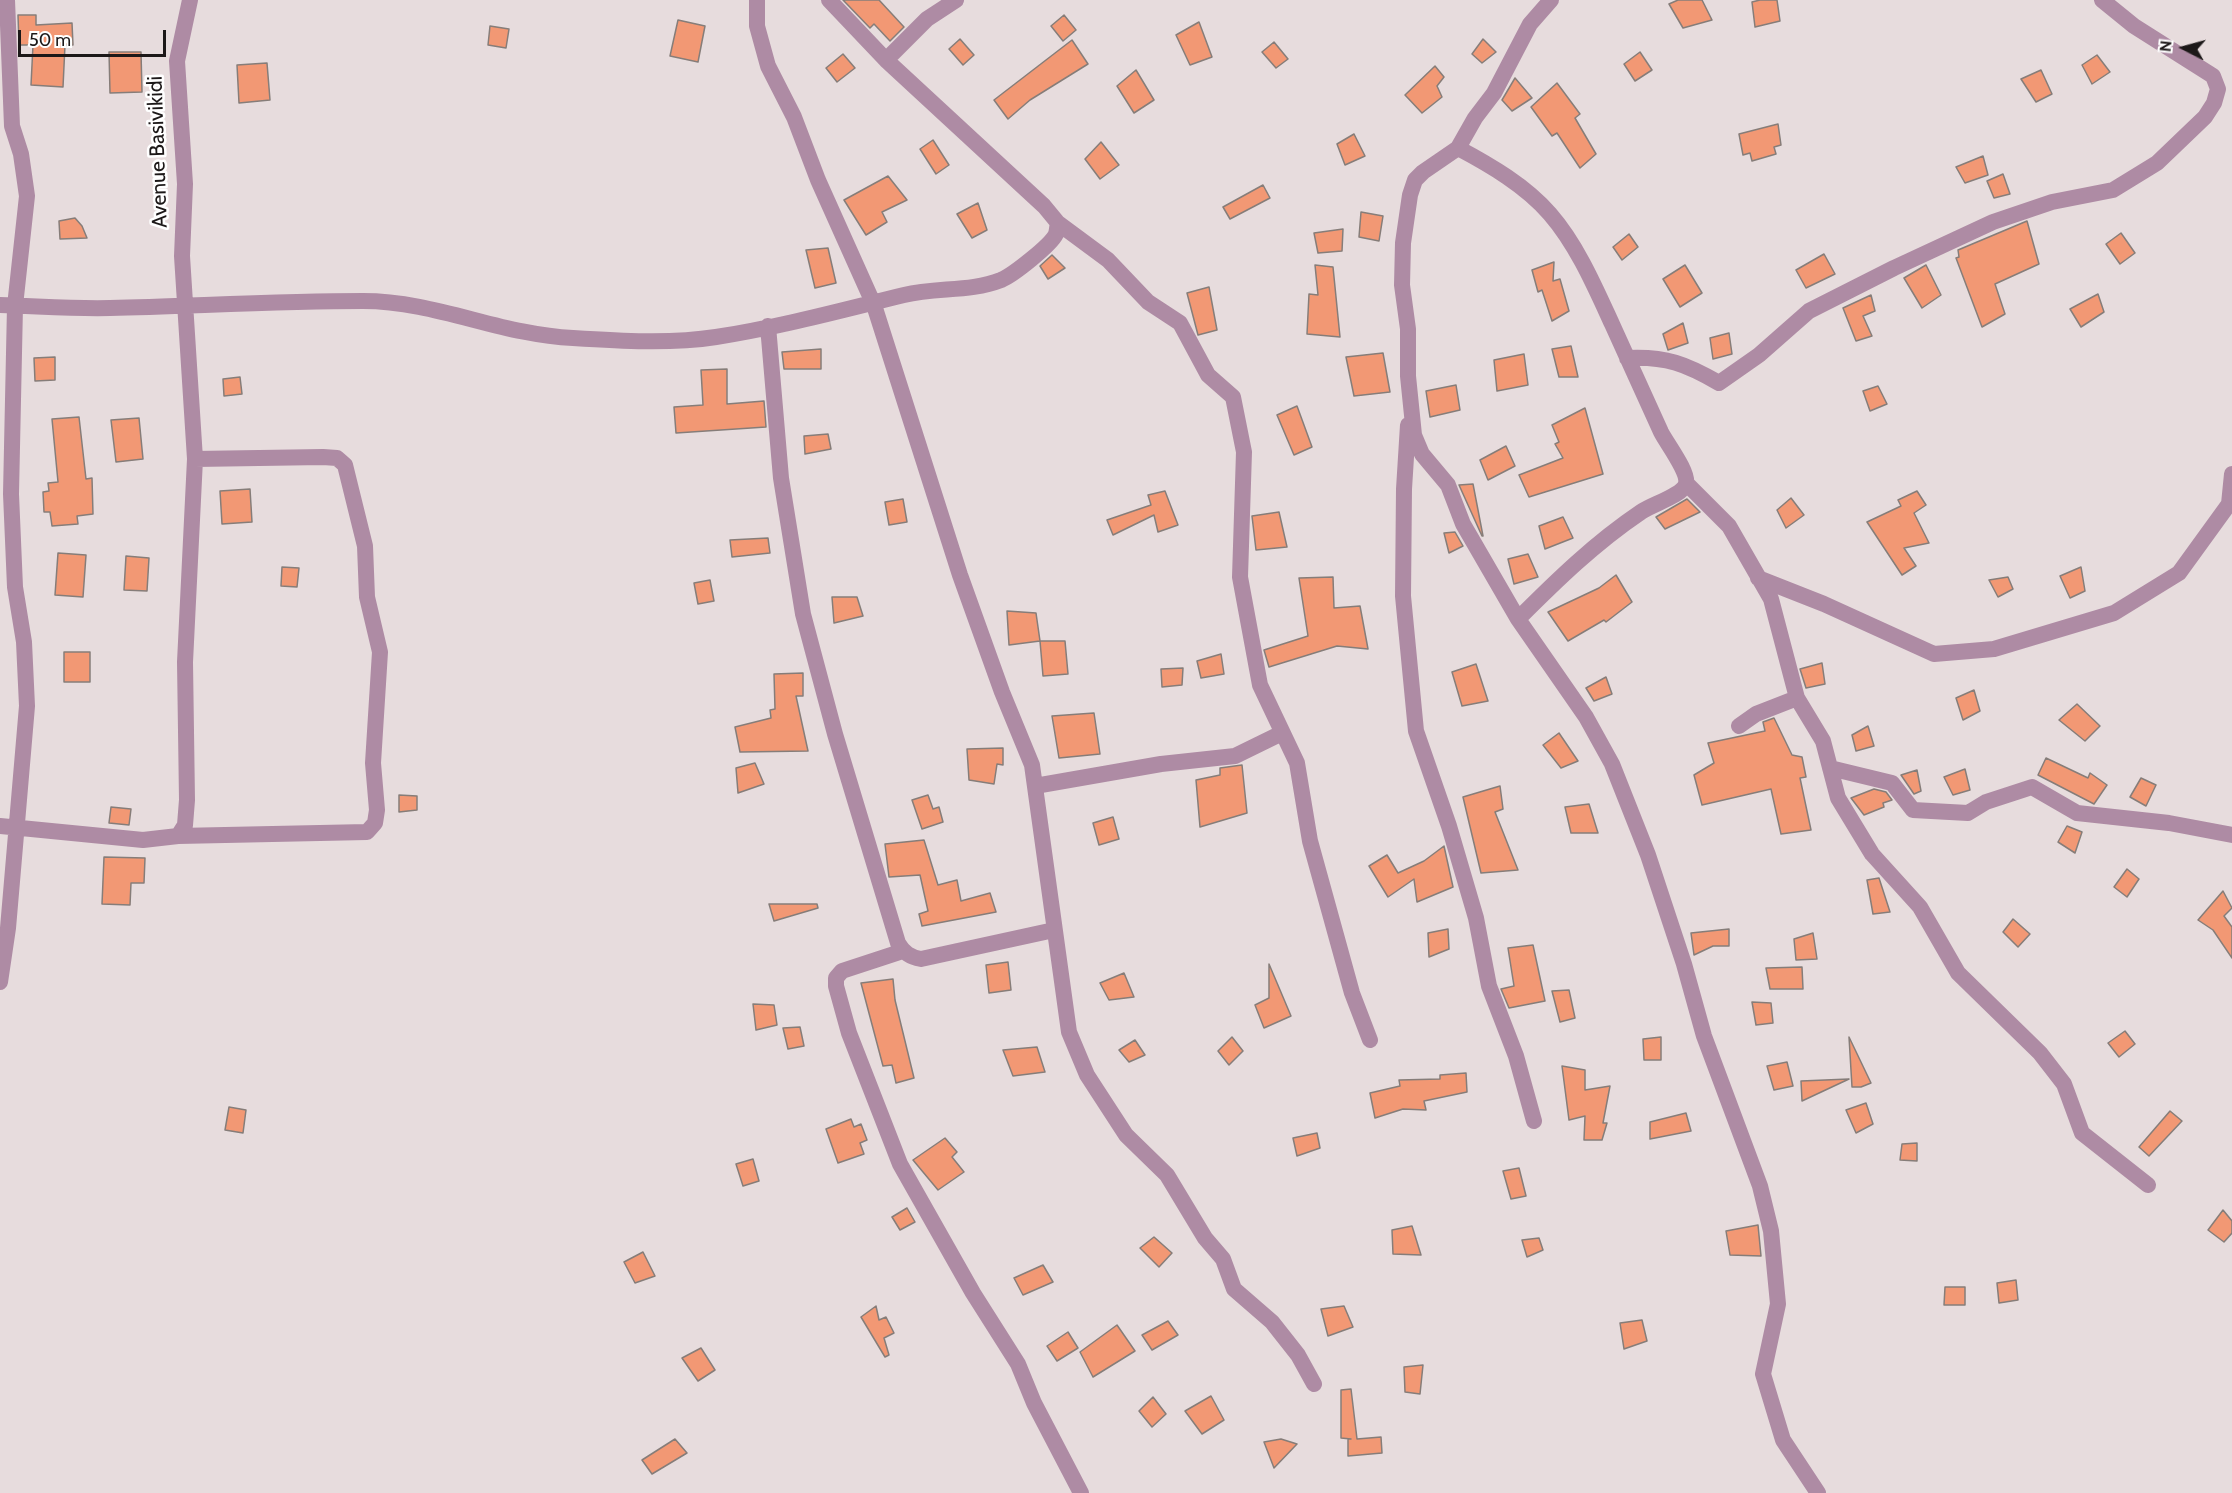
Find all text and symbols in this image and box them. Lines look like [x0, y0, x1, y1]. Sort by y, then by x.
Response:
scale bar [21, 18, 170, 56]
north arrow [2154, 18, 2214, 78]
text: 50 m [29, 29, 71, 51]
text: N [2156, 39, 2176, 53]
street label: Avenue Basivikidi [143, 76, 173, 228]

